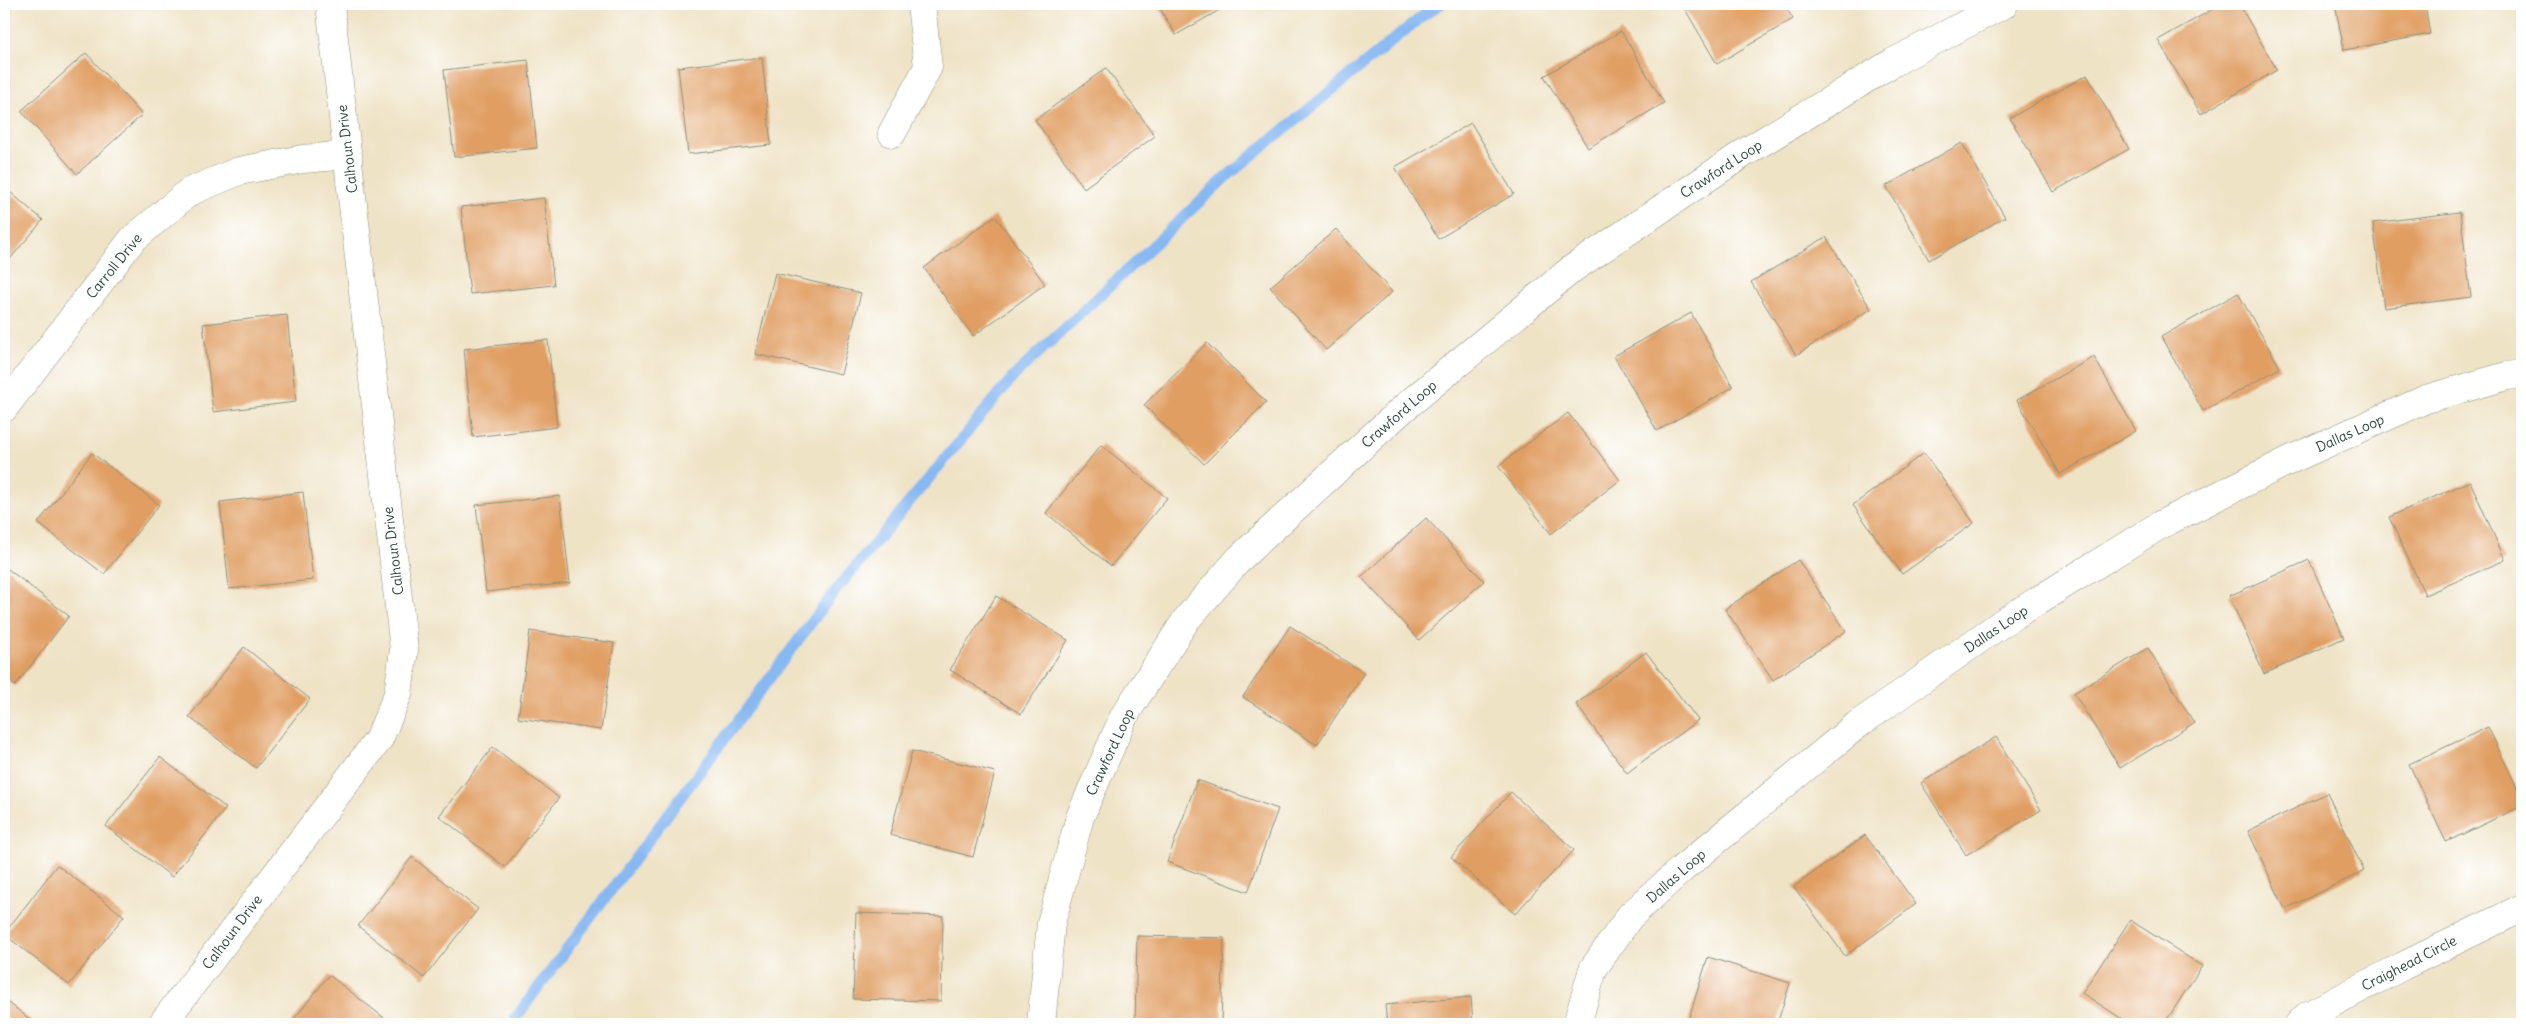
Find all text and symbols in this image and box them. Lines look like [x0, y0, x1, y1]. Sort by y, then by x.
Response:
street label: Calhoun Drive [333, 104, 361, 194]
street label: Crawford Loop [1677, 136, 1765, 202]
street label: Carroll Drive [82, 230, 146, 302]
street label: Crawford Loop [1358, 376, 1440, 452]
street label: Dallas Loop [2313, 410, 2387, 456]
street label: Calhoun Drive [379, 506, 407, 596]
street label: Dallas Loop [1961, 601, 2031, 657]
street label: Crawford Loop [1082, 705, 1138, 799]
street label: Dallas Loop [1643, 845, 1709, 907]
street label: Calhoun Drive [198, 891, 266, 973]
street label: Craighead Circle [2358, 931, 2460, 995]

